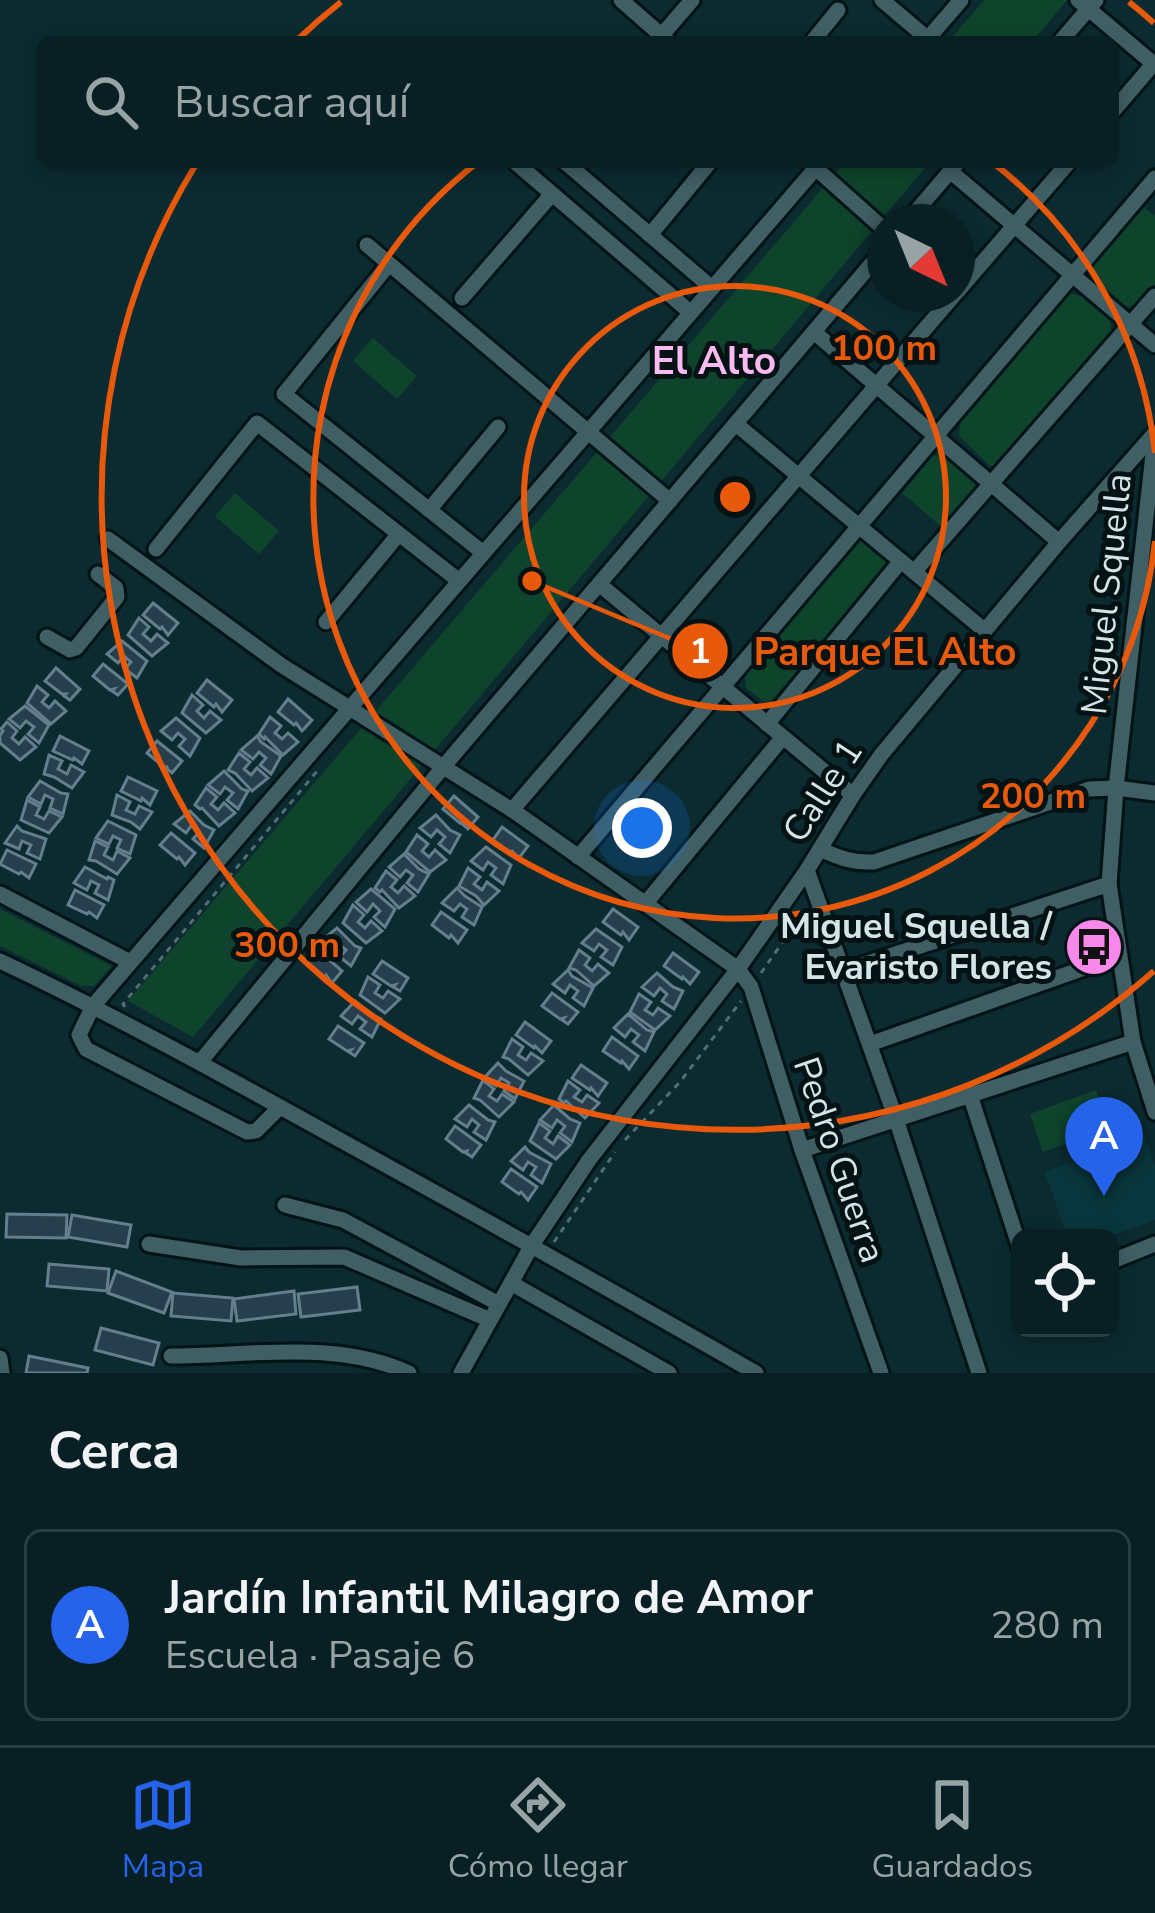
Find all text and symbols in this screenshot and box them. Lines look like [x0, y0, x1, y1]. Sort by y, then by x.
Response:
search box [36, 36, 1119, 168]
icon: search [78, 69, 144, 135]
text: Buscar aquí [174, 72, 409, 133]
north arrow [867, 204, 975, 312]
text: 100 m [831, 324, 937, 373]
district label: El Alto [652, 335, 776, 388]
street label: Miguel Squella [1070, 471, 1144, 717]
centre of rings [714, 476, 756, 518]
callout: Parque El Alto [670, 613, 1041, 688]
text: Parque El Alto [754, 626, 1016, 679]
text: 1 [689, 627, 711, 676]
street label: Calle 1 [771, 730, 875, 852]
text: 200 m [980, 772, 1086, 821]
your location [612, 798, 672, 858]
place label: Miguel Squella / Evaristo Flores [780, 902, 1053, 992]
bus stop icon: Miguel Squella / Evaristo Flores [1063, 916, 1125, 978]
text: 300 m [234, 921, 340, 970]
street label: Pedro Guerra [781, 1051, 897, 1269]
pin: A [1065, 1097, 1143, 1196]
map controls [1011, 1229, 1119, 1337]
button: locate [1011, 1229, 1119, 1337]
text: Cerca [48, 1416, 180, 1486]
text: Jardín Infantil Milagro de Amor [165, 1568, 813, 1629]
text: A [75, 1599, 105, 1652]
text: 280 m [990, 1599, 1104, 1652]
text: Escuela · Pasaje 6 [165, 1629, 475, 1682]
tab: Mapa [122, 1772, 204, 1889]
tab: Cómo llegar [448, 1772, 628, 1889]
tab: Guardados [871, 1772, 1033, 1889]

